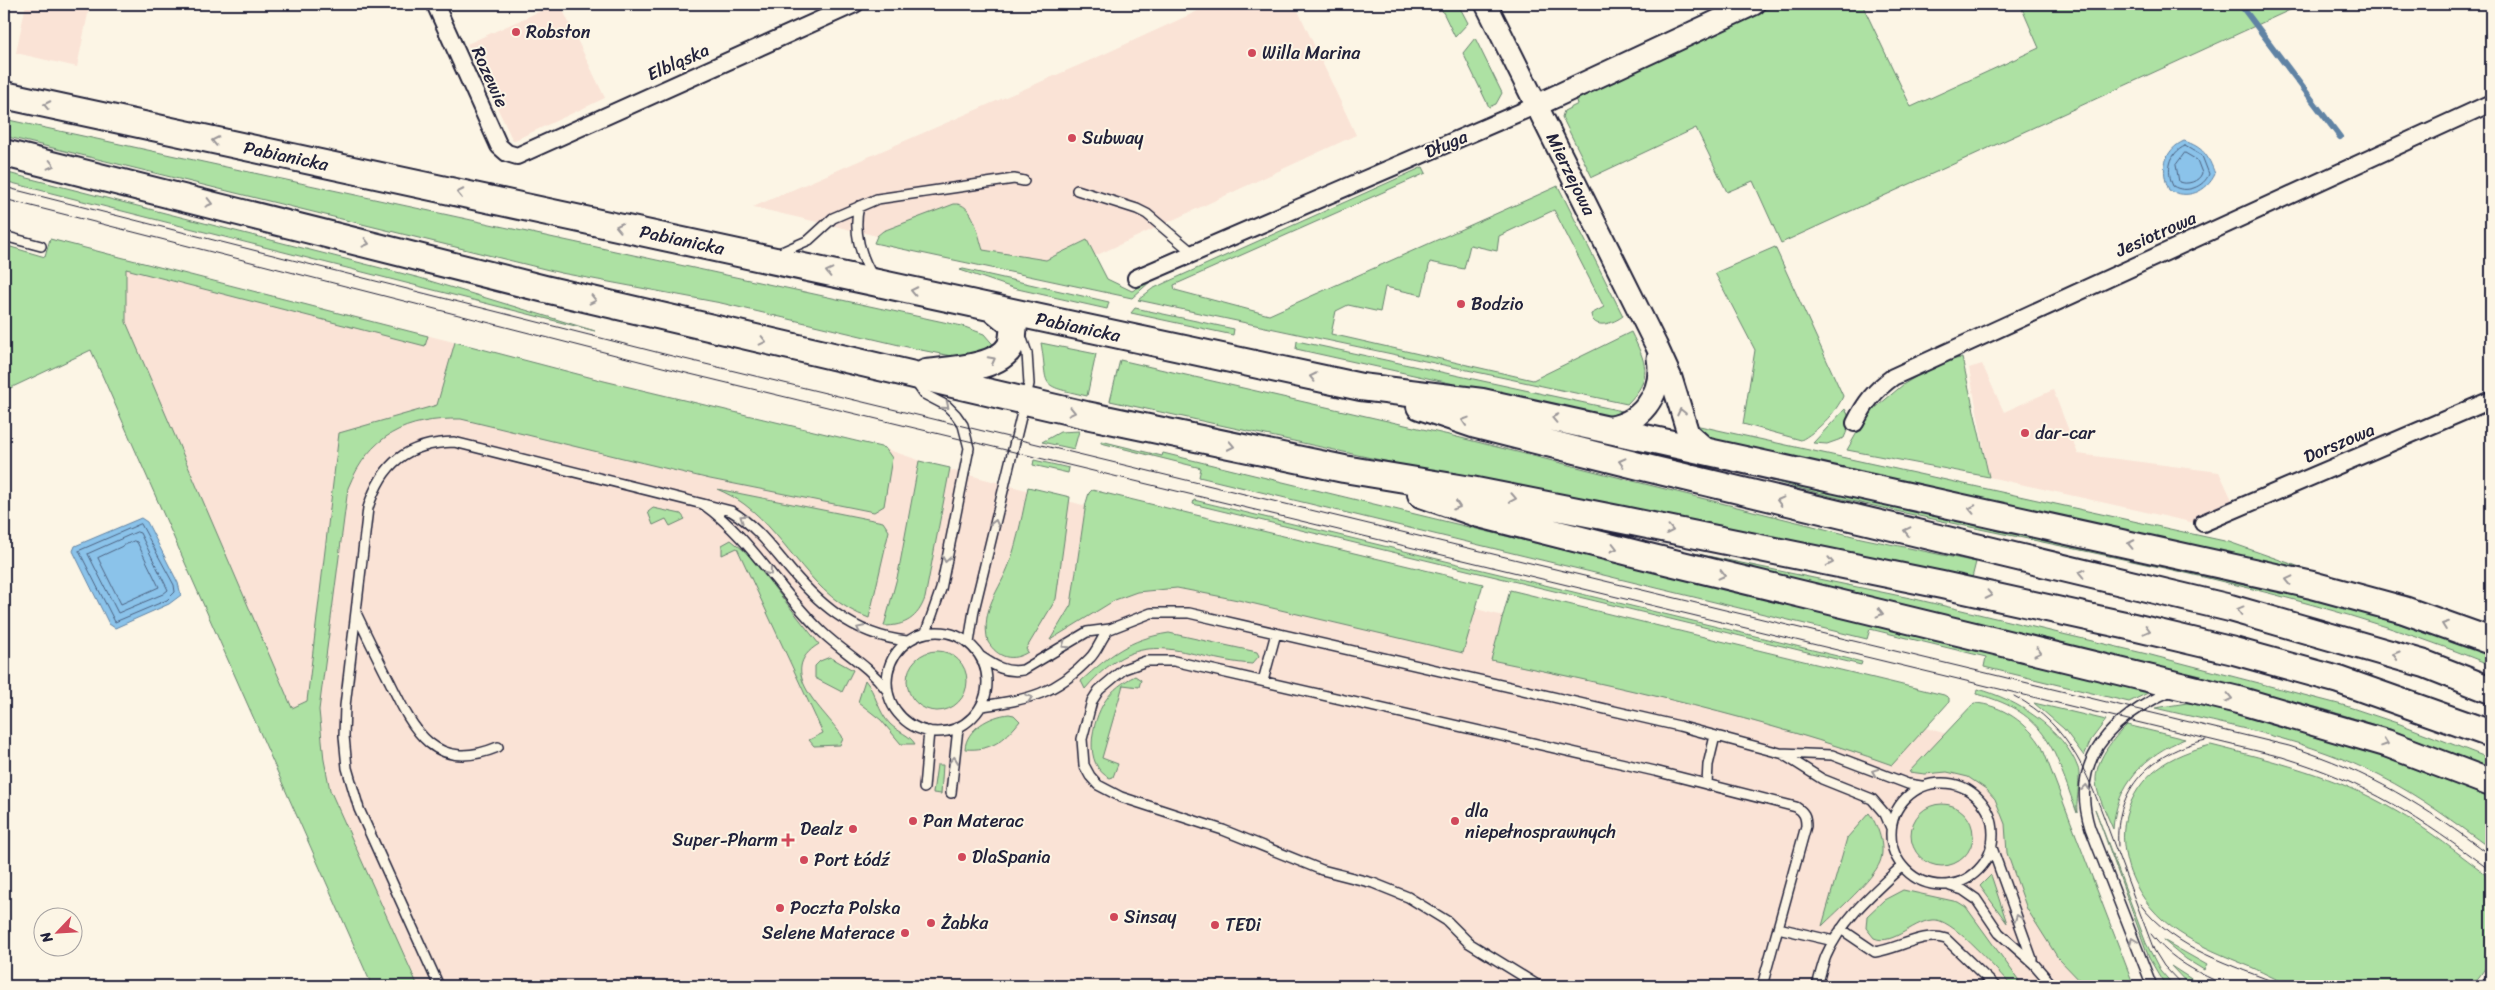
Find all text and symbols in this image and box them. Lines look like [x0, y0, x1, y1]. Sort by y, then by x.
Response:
place label: Robston [526, 16, 591, 48]
marker: Robston [510, 26, 522, 38]
street label: Elbląska [641, 34, 715, 90]
place label: Willa Marina [1262, 37, 1361, 69]
street label: Rozewie [462, 41, 518, 113]
marker: Willa Marina [1246, 47, 1258, 59]
one-way arrow [42, 100, 51, 111]
street label: Długa [1419, 120, 1474, 167]
place label: Subway [1082, 122, 1144, 154]
street label: Mierzejowa [1537, 127, 1605, 222]
street label: Pabianicka [241, 131, 332, 181]
marker: Subway [1066, 132, 1078, 144]
one-way arrow [211, 136, 220, 147]
one-way arrow [47, 159, 55, 169]
one-way arrow [455, 188, 464, 199]
one-way arrow [204, 198, 212, 208]
street label: Jesiotrowa [2109, 202, 2203, 266]
street label: Pabianicka [637, 215, 728, 265]
one-way arrow [614, 222, 623, 233]
one-way arrow [362, 238, 370, 248]
one-way arrow [824, 268, 833, 278]
one-way arrow [909, 286, 918, 297]
place label: Bodzio [1471, 288, 1524, 320]
one-way arrow [588, 294, 597, 305]
marker: Bodzio [1455, 298, 1467, 310]
street label: Pabianicka [1033, 302, 1124, 352]
one-way arrow [758, 335, 767, 346]
one-way arrow [987, 356, 996, 366]
one-way arrow [1309, 372, 1318, 383]
one-way arrow [940, 401, 949, 409]
one-way arrow [1068, 406, 1077, 417]
one-way arrow [1676, 407, 1687, 416]
one-way arrow [1551, 413, 1559, 423]
street label: Dorszowa [2298, 414, 2380, 472]
one-way arrow [1461, 417, 1470, 427]
place label: dar-car [2035, 417, 2096, 449]
marker: dar-car [2019, 427, 2031, 439]
one-way arrow [1227, 440, 1236, 451]
one-way arrow [1618, 457, 1627, 468]
one-way arrow [1509, 492, 1517, 503]
one-way arrow [1775, 496, 1784, 507]
one-way arrow [1452, 501, 1461, 511]
one-way arrow [1968, 504, 1977, 515]
one-way arrow [739, 515, 748, 525]
one-way arrow [989, 519, 1000, 528]
one-way arrow [1666, 524, 1675, 534]
one-way arrow [1902, 526, 1911, 537]
one-way arrow [2126, 539, 2135, 550]
one-way arrow [1609, 542, 1618, 553]
one-way arrow [942, 555, 952, 563]
one-way arrow [1825, 556, 1834, 567]
one-way arrow [764, 566, 772, 575]
one-way arrow [2077, 568, 2086, 579]
one-way arrow [1718, 569, 1727, 580]
one-way arrow [2285, 575, 2294, 586]
one-way arrow [1984, 589, 1993, 600]
one-way arrow [2236, 606, 2245, 616]
one-way arrow [1876, 607, 1885, 618]
one-way arrow [2442, 621, 2450, 631]
one-way arrow [2143, 624, 2152, 635]
one-way arrow [856, 625, 865, 635]
one-way arrow [1061, 639, 1071, 648]
one-way arrow [2034, 646, 2042, 656]
one-way arrow [2393, 651, 2401, 661]
one-way arrow [2224, 692, 2233, 703]
one-way arrow [1025, 694, 1033, 704]
one-way arrow [2380, 737, 2389, 747]
one-way arrow [949, 756, 960, 764]
one-way arrow [1871, 767, 1879, 777]
one-way arrow [2080, 783, 2091, 791]
place label: dla niepełnosprawnych [1465, 795, 1616, 848]
place label: Pan Materac [923, 805, 1024, 837]
place label: Dealz [800, 813, 843, 845]
marker: Pan Materac [907, 815, 919, 827]
marker: dla niepełnosprawnych [1449, 815, 1461, 827]
marker: Dealz [847, 823, 859, 835]
place label: Super-Pharm [672, 824, 778, 856]
marker: Super-Pharm [782, 834, 794, 846]
place label: DlaSpania [972, 841, 1051, 873]
place label: Port Łódź [814, 844, 891, 876]
marker: DlaSpania [956, 851, 968, 863]
marker: Port Łódź [798, 854, 810, 866]
place label: Poczta Polska [790, 892, 900, 924]
place label: Sinsay [1124, 901, 1177, 933]
marker: Poczta Polska [774, 902, 786, 914]
place label: Żabka [941, 907, 989, 939]
north arrow [32, 908, 82, 958]
place label: TEDi [1225, 909, 1262, 941]
marker: Sinsay [1108, 911, 1120, 923]
one-way arrow [2014, 914, 2024, 923]
place label: Selene Materace [762, 917, 895, 949]
marker: Żabka [925, 917, 937, 929]
marker: TEDi [1209, 919, 1221, 931]
text: N [33, 927, 60, 948]
marker: Selene Materace [899, 927, 911, 939]
one-way arrow [2129, 937, 2140, 946]

